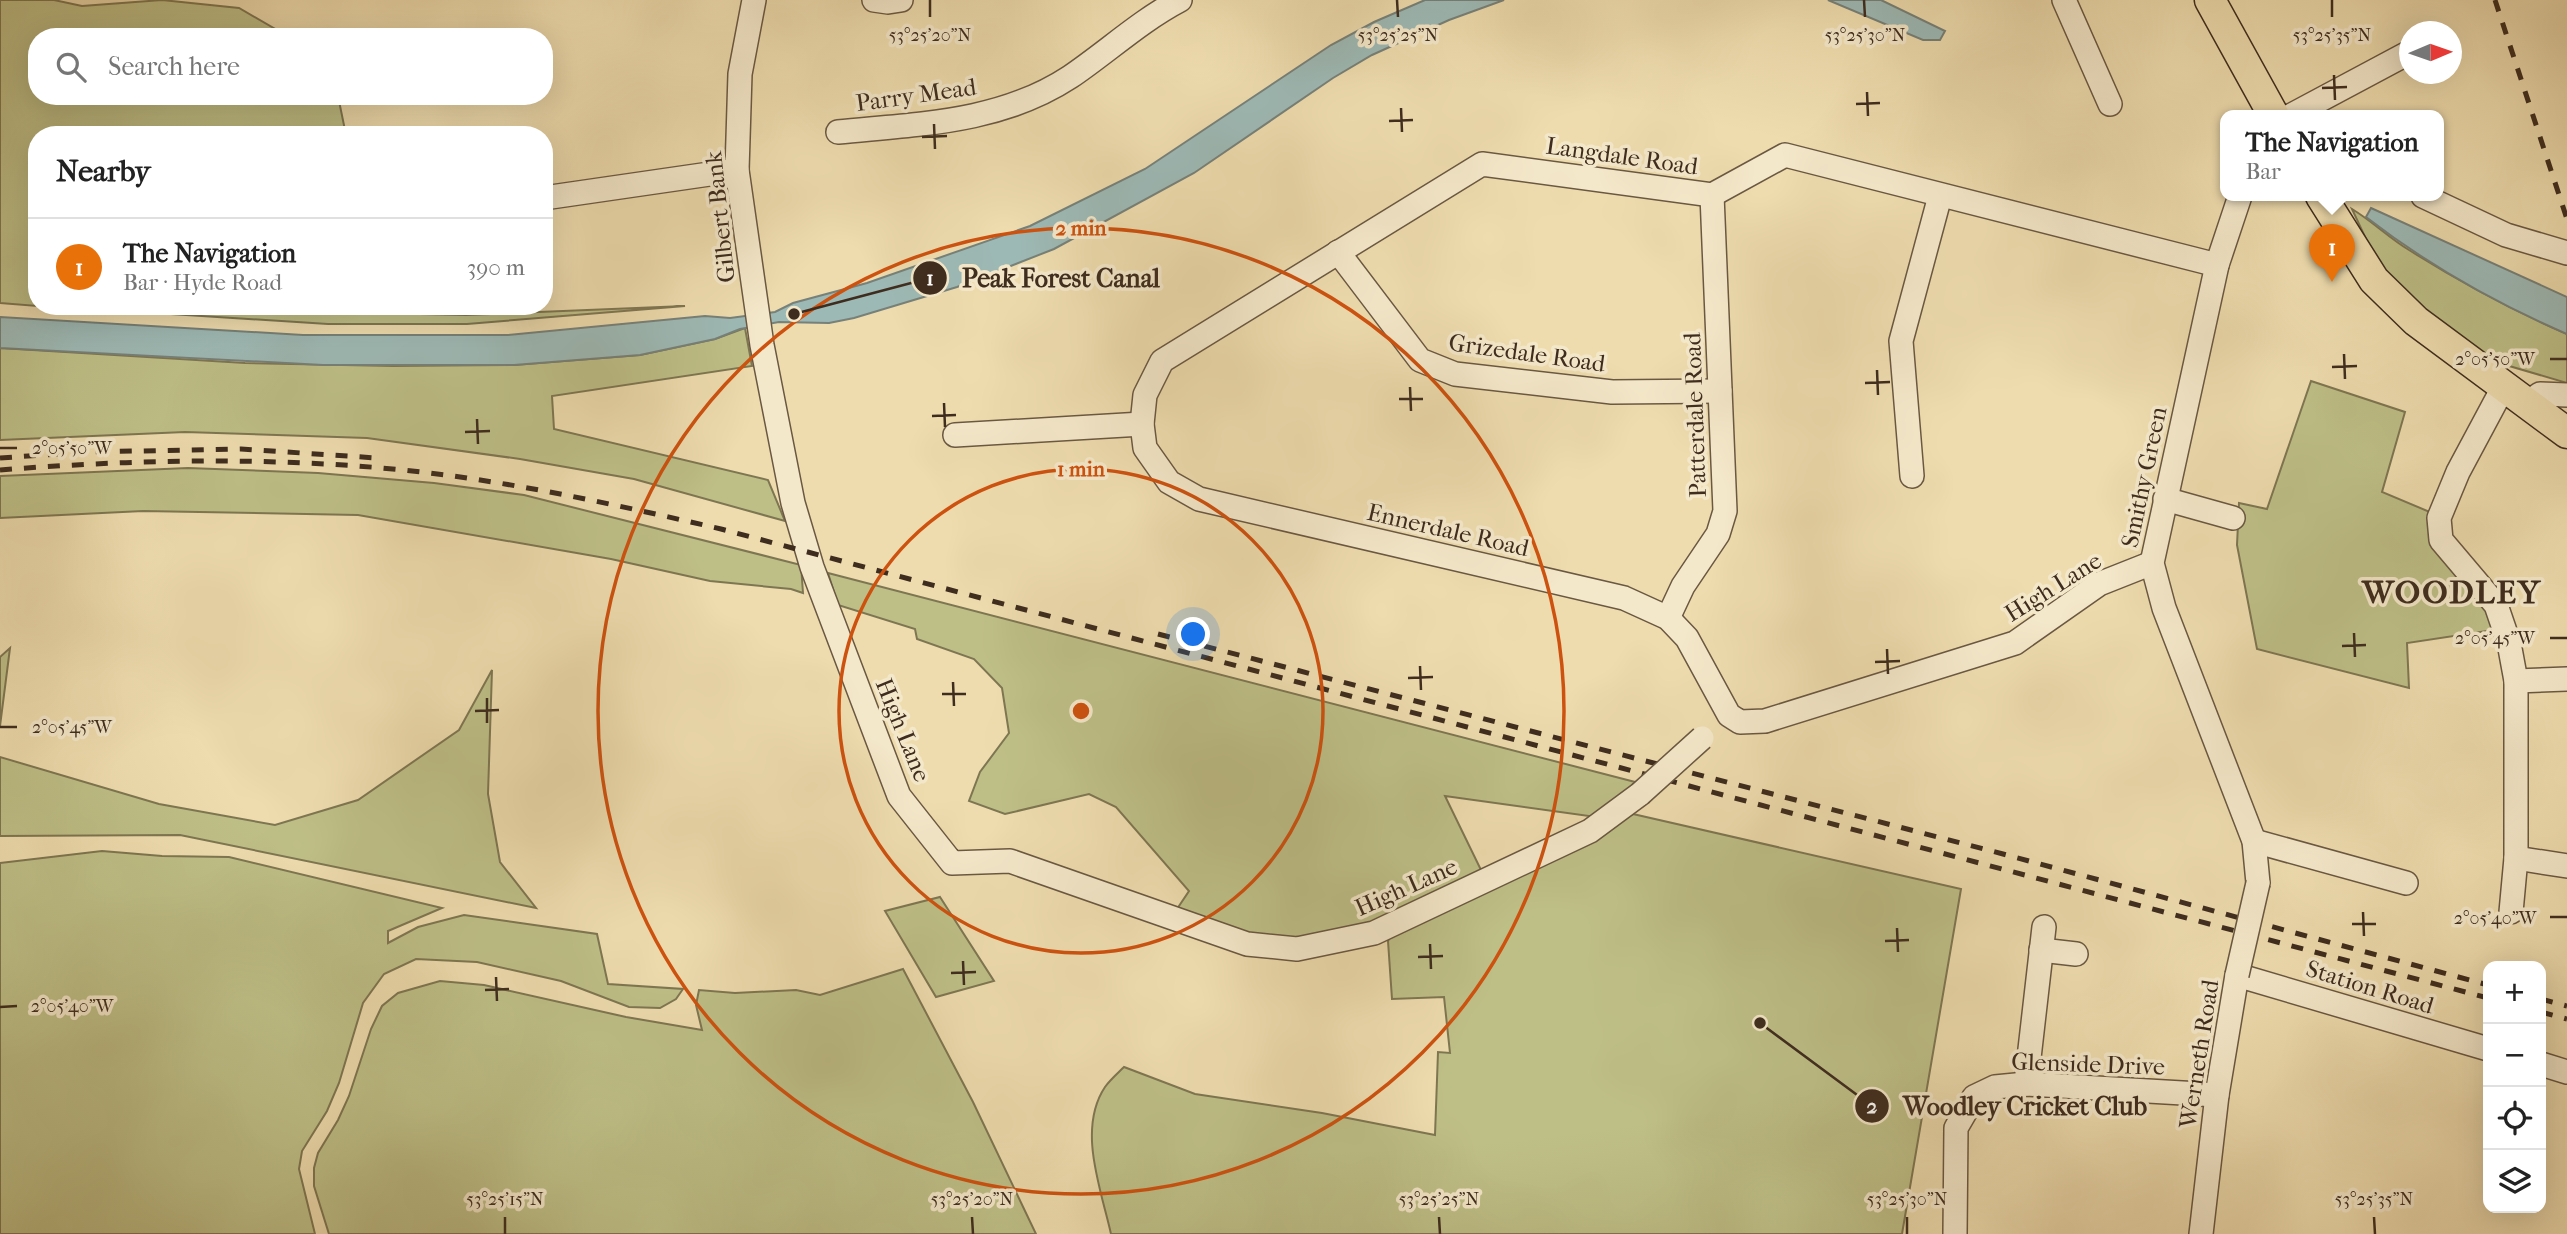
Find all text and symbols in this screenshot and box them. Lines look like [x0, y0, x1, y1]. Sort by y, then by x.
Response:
north arrow [2399, 21, 2462, 84]
text: 53°25'20"N [889, 25, 972, 46]
text: 53°25'25"N [1358, 25, 1438, 46]
text: 53°25'30"N [1825, 25, 1906, 46]
text: 53°25'35"N [2293, 25, 2372, 46]
search box [28, 28, 553, 105]
icon: search [52, 48, 90, 86]
text: Search here [108, 51, 240, 82]
street label: Parry Mead [854, 73, 979, 117]
popup [2220, 110, 2444, 201]
text: The Navigation [2245, 127, 2419, 158]
street label: Langdale Road [1544, 131, 1701, 181]
street label: Gilbert Bank [699, 149, 741, 284]
text: Nearby [56, 154, 151, 189]
text: Bar [2245, 158, 2281, 185]
text: 2 min [1055, 216, 1107, 240]
pin: 1 [2309, 224, 2355, 282]
text: The Navigation [123, 238, 296, 269]
text: 1 [75, 254, 83, 281]
text: 390 m [467, 254, 525, 281]
callout: Peak Forest Canal [913, 255, 1173, 302]
text: Peak Forest Canal [962, 263, 1161, 294]
text: 1 [926, 266, 934, 290]
text: Bar · Hyde Road [123, 269, 282, 296]
street label: Grizedale Road [1447, 328, 1608, 378]
street label: Patterdale Road [1678, 331, 1712, 498]
text: 2°05'50"W [2455, 349, 2536, 370]
street label: Smithy Green [2115, 404, 2173, 550]
text: 2°05'50"W [32, 438, 113, 459]
text: 1 min [1057, 457, 1106, 481]
street label: Ennerdale Road [1364, 498, 1533, 562]
street label: High Lane [1999, 546, 2107, 628]
district label: WOODLEY [2360, 574, 2542, 611]
your location [1176, 617, 1210, 651]
text: 2°05'45"W [2455, 628, 2536, 649]
street label: High Lane [870, 674, 936, 786]
centre of rings [1069, 699, 1093, 723]
text: 2°05'45"W [32, 717, 113, 738]
street label: High Lane [1351, 852, 1461, 922]
text: 2°05'40"W [2454, 908, 2538, 929]
street label: Station Road [2303, 954, 2438, 1020]
map controls [2483, 961, 2546, 1213]
button: + [2483, 961, 2546, 1024]
street label: Werneth Road [2173, 977, 2225, 1131]
text: 2°05'40"W [31, 996, 115, 1017]
button: − [2483, 1024, 2546, 1087]
street label: Glenside Drive [2011, 1047, 2165, 1081]
callout: Woodley Cricket Club [1854, 1082, 2161, 1129]
button: locate [2483, 1087, 2546, 1150]
text: Woodley Cricket Club [1902, 1091, 2147, 1122]
text: 2 [1867, 1094, 1878, 1118]
button: layers [2483, 1150, 2546, 1213]
text: 53°25'15"N [466, 1189, 544, 1210]
text: 53°25'20"N [931, 1189, 1014, 1210]
text: 53°25'25"N [1399, 1189, 1479, 1210]
text: 53°25'30"N [1867, 1189, 1948, 1210]
text: 53°25'35"N [2335, 1189, 2414, 1210]

